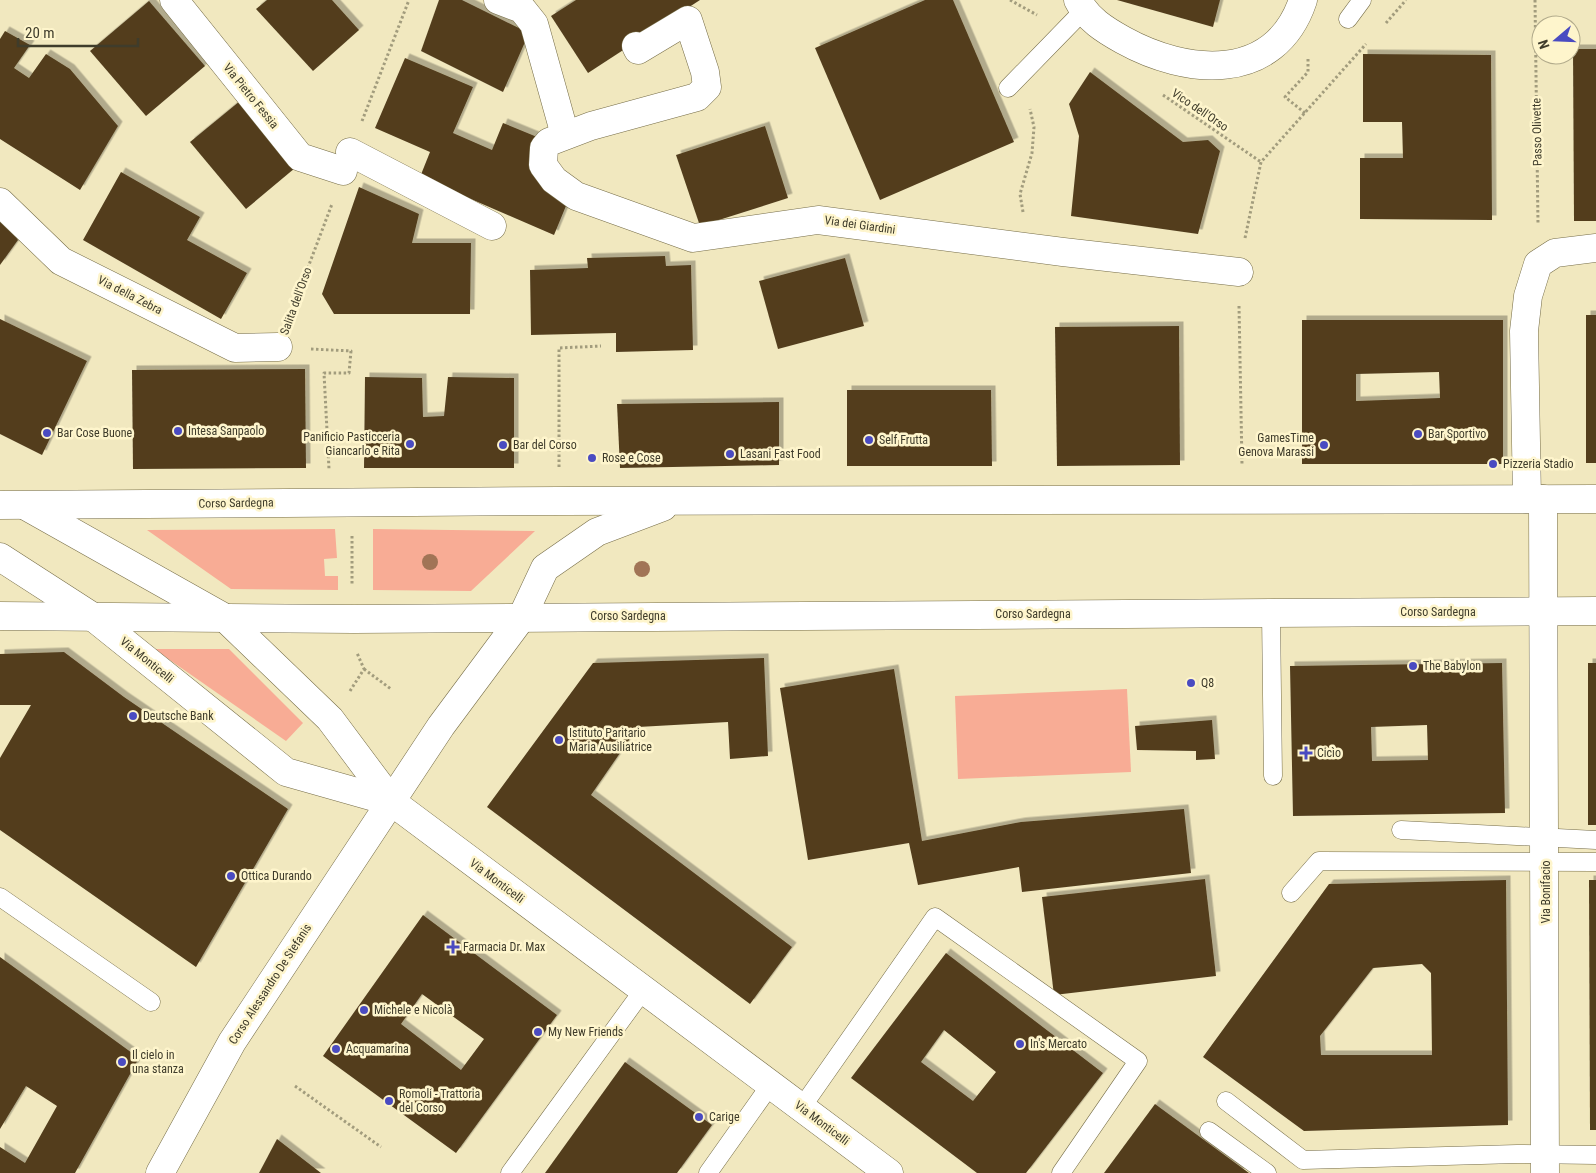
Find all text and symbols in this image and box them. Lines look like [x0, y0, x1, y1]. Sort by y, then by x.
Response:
scale bar [18, 15, 138, 47]
north arrow [1531, 15, 1581, 65]
text: 20 m [25, 24, 55, 42]
text: N [1535, 38, 1553, 51]
street label: Via Pietro Fessia [221, 61, 282, 132]
street label: Vico dell'Orso [1169, 86, 1231, 134]
street label: Passo Olivette [1529, 97, 1545, 166]
street label: Via dei Giardini [824, 213, 896, 237]
street label: Salita dell'Orso [277, 265, 315, 337]
street label: Via della Zebra [95, 273, 165, 317]
place label: Intesa Sanpaolo [188, 424, 264, 438]
marker: Intesa Sanpaolo [172, 425, 184, 437]
place label: Bar Cose Buone [57, 426, 133, 440]
marker: Bar Cose Buone [41, 427, 53, 439]
place label: Bar Sportivo [1428, 427, 1486, 441]
marker: Bar Sportivo [1412, 428, 1424, 440]
place label: Panificio Pasticceria Giancarlo e Rita [303, 430, 400, 458]
place label: GamesTime Genova Marassi [1238, 431, 1314, 459]
place label: Self Frutta [879, 433, 928, 447]
marker: Self Frutta [863, 434, 875, 446]
marker: Panificio Pasticceria Giancarlo e Rita [404, 438, 416, 450]
place label: Bar del Corso [513, 438, 577, 452]
marker: Bar del Corso [497, 439, 509, 451]
marker: GamesTime Genova Marassi [1318, 439, 1330, 451]
place label: Lasani Fast Food [740, 447, 821, 461]
marker: Lasani Fast Food [724, 448, 736, 460]
place label: Rose e Cose [602, 451, 661, 465]
marker: Rose e Cose [586, 452, 598, 464]
place label: Pizzeria Stadio [1503, 457, 1574, 471]
marker: Pizzeria Stadio [1487, 458, 1499, 470]
street label: Corso Sardegna [198, 495, 274, 511]
street label: Corso Sardegna [1400, 605, 1476, 619]
street label: Corso Sardegna [995, 607, 1071, 621]
street label: Corso Sardegna [590, 609, 666, 623]
street label: Via Monticelli [117, 634, 177, 686]
place label: The Babylon [1423, 659, 1481, 673]
marker: The Babylon [1407, 660, 1419, 672]
place label: Q8 [1201, 676, 1214, 690]
marker: Q8 [1185, 677, 1197, 689]
place label: Deutsche Bank [143, 709, 214, 723]
marker: Deutsche Bank [127, 710, 139, 722]
place label: Istituto Paritario Maria Ausiliatrice [569, 726, 652, 754]
marker: Istituto Paritario Maria Ausiliatrice [553, 734, 565, 746]
marker: Cicìo [1299, 746, 1313, 760]
place label: Cicìo [1317, 746, 1341, 760]
street label: Via Monticelli [467, 856, 527, 906]
street label: Via Bonifacio [1539, 861, 1553, 924]
place label: Ottica Durando [241, 869, 312, 883]
marker: Ottica Durando [225, 870, 237, 882]
street label: Corso Alessandro De Stefanis [226, 921, 314, 1047]
place label: Farmacia Dr. Max [463, 940, 545, 954]
marker: Farmacia Dr. Max [447, 941, 459, 953]
place label: Michele e Nicolà [374, 1003, 453, 1017]
marker: Michele e Nicolà [358, 1004, 370, 1016]
place label: My New Friends [548, 1025, 623, 1039]
marker: My New Friends [532, 1026, 544, 1038]
place label: In's Mercato [1030, 1037, 1087, 1051]
marker: In's Mercato [1014, 1038, 1026, 1050]
place label: Acquamarina [346, 1042, 409, 1056]
marker: Acquamarina [330, 1043, 342, 1055]
place label: Il cielo in una stanza [132, 1048, 184, 1076]
marker: Il cielo in una stanza [116, 1056, 128, 1068]
place label: Romoli - Trattoria del Corso [399, 1087, 481, 1115]
marker: Romoli - Trattoria del Corso [383, 1095, 395, 1107]
street label: Via Monticelli [792, 1098, 852, 1148]
place label: Carige [709, 1110, 740, 1124]
marker: Carige [693, 1111, 705, 1123]

